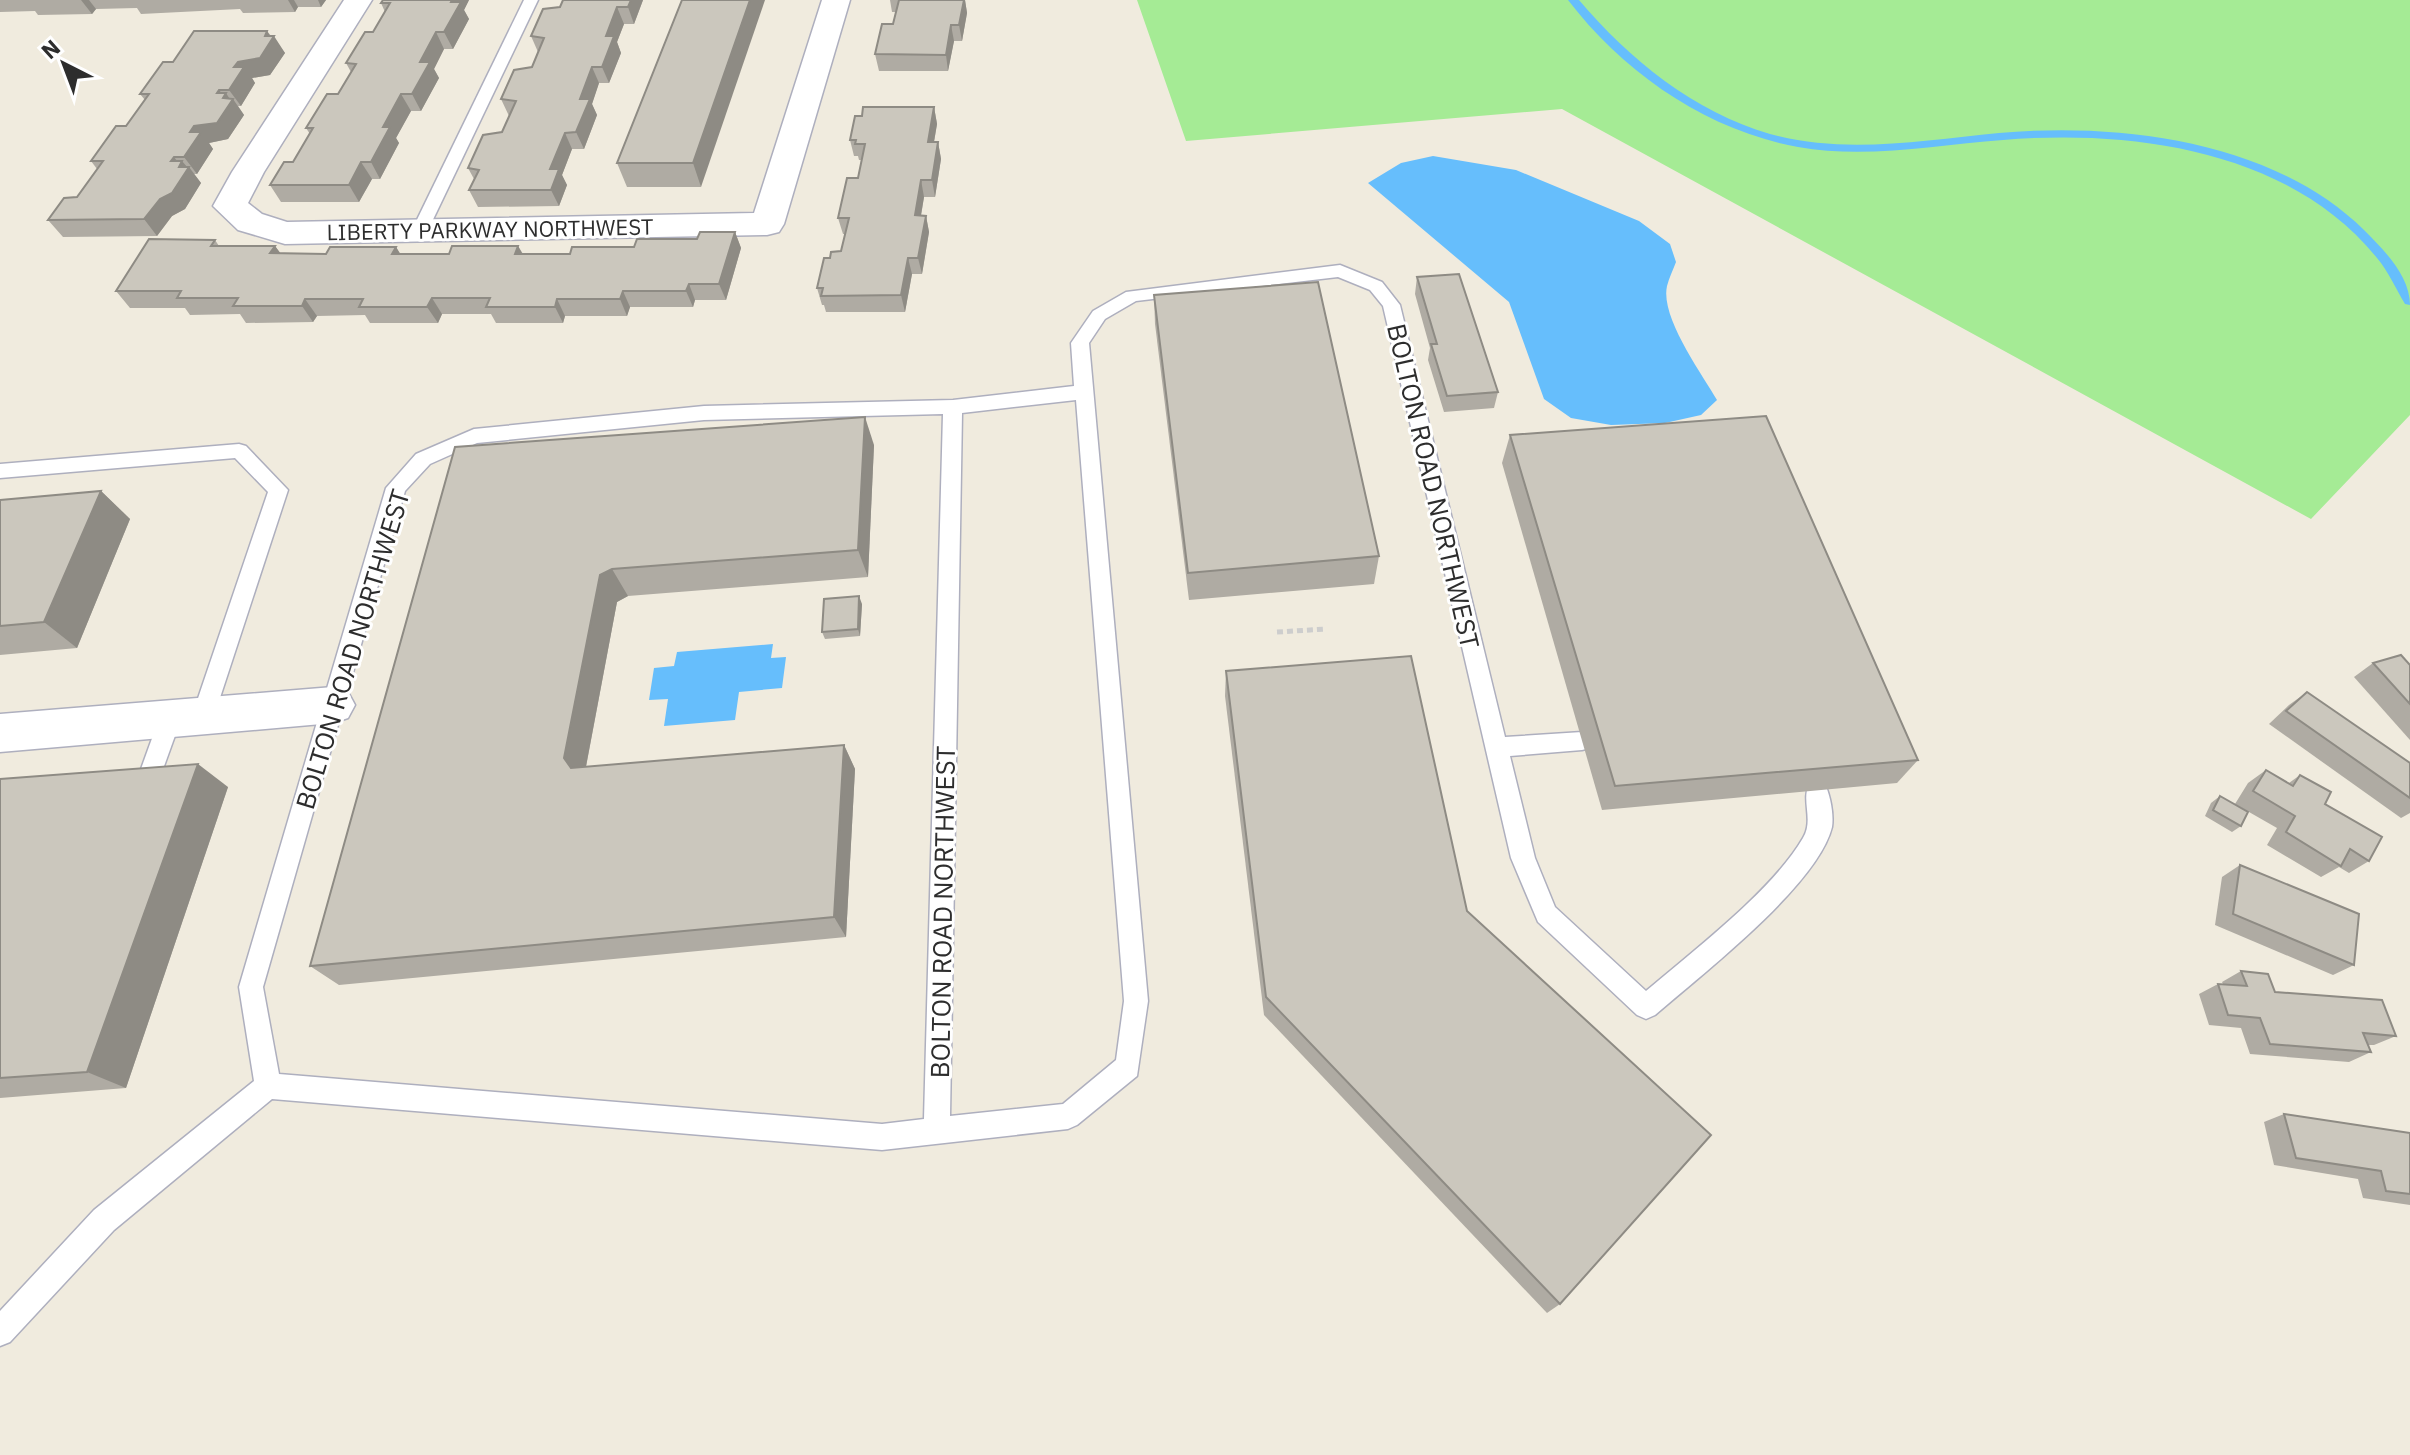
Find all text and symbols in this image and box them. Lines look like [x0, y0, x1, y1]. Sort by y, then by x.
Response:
north arrow [24, 24, 104, 104]
text: N [35, 33, 66, 65]
street label: LIBERTY PARKWAY NORTHWEST [326, 212, 654, 246]
street label: BOLTON ROAD NORTHWEST [1380, 320, 1488, 652]
street label: BOLTON ROAD NORTHWEST [287, 485, 417, 813]
street label: BOLTON ROAD NORTHWEST [922, 745, 962, 1079]

